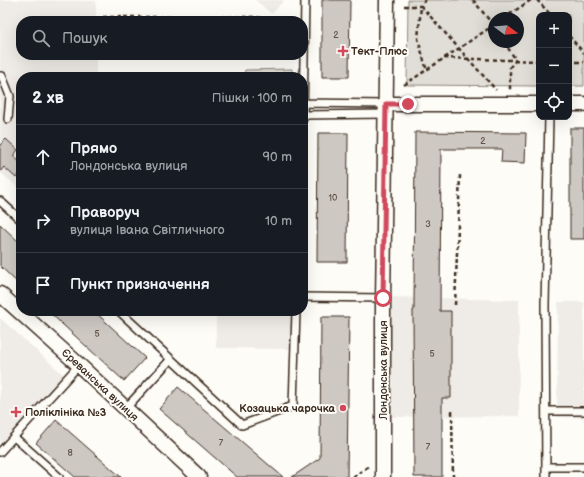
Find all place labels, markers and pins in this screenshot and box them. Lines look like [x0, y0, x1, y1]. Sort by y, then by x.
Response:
place label: Тект-Плюс [351, 45, 408, 58]
marker: Тект-Плюс [338, 46, 348, 56]
place label: Козацька чарочка [239, 402, 336, 415]
marker: Козацька чарочка [338, 403, 348, 413]
marker: Поліклініка №3 [10, 406, 22, 418]
place label: Поліклініка №3 [25, 406, 107, 419]

